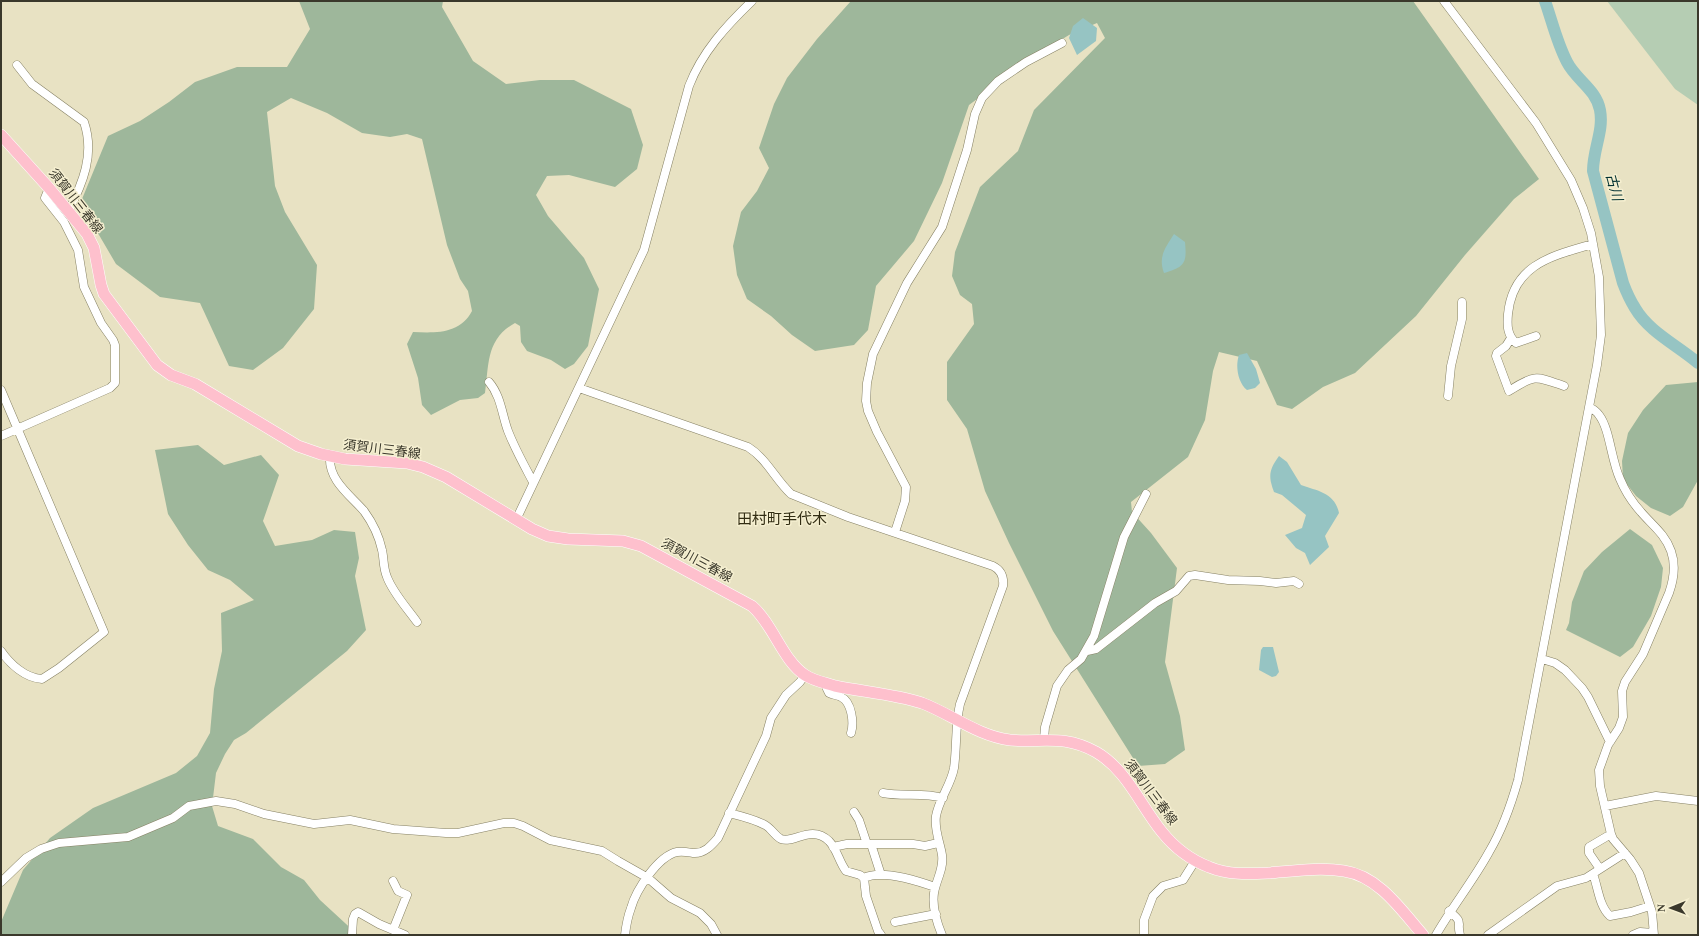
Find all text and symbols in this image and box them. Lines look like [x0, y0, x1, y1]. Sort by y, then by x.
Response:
street label: 須賀川三春線 [46, 166, 106, 236]
water label: 古川 [1603, 172, 1625, 204]
street label: 須賀川三春線 [342, 437, 422, 461]
district label: 田村町手代木 [737, 510, 827, 527]
street label: 須賀川三春線 [659, 535, 735, 585]
street label: 須賀川三春線 [1122, 756, 1180, 828]
north arrow [1651, 888, 1691, 928]
text: N [1655, 904, 1667, 912]

